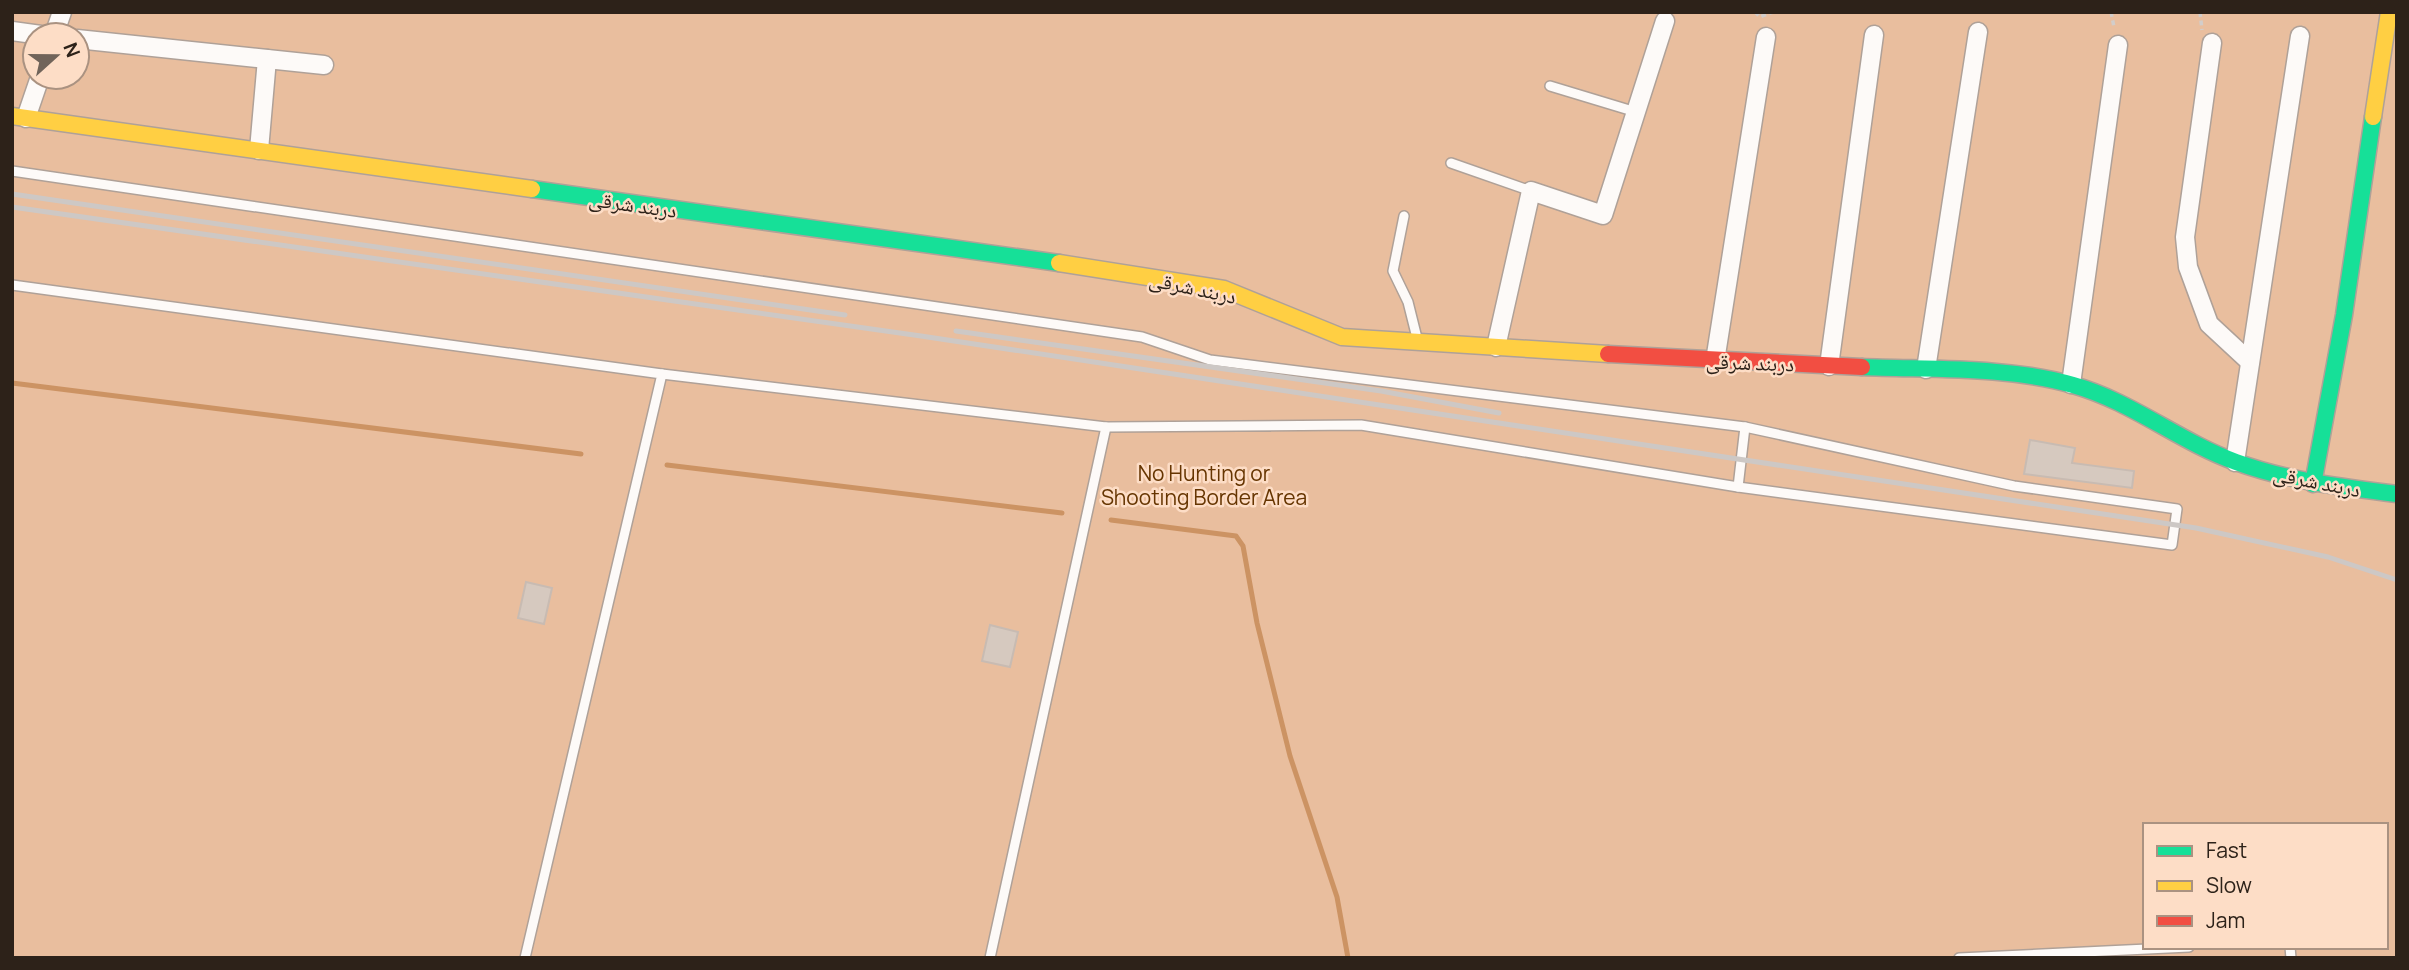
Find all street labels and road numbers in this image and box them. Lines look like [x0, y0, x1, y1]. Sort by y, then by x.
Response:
street label: دربند شرقی [587, 184, 679, 224]
street label: دربند شرقی [1147, 264, 1239, 310]
street label: دربند شرقی [1705, 346, 1795, 378]
street label: دربند شرقی [2271, 459, 2363, 503]

